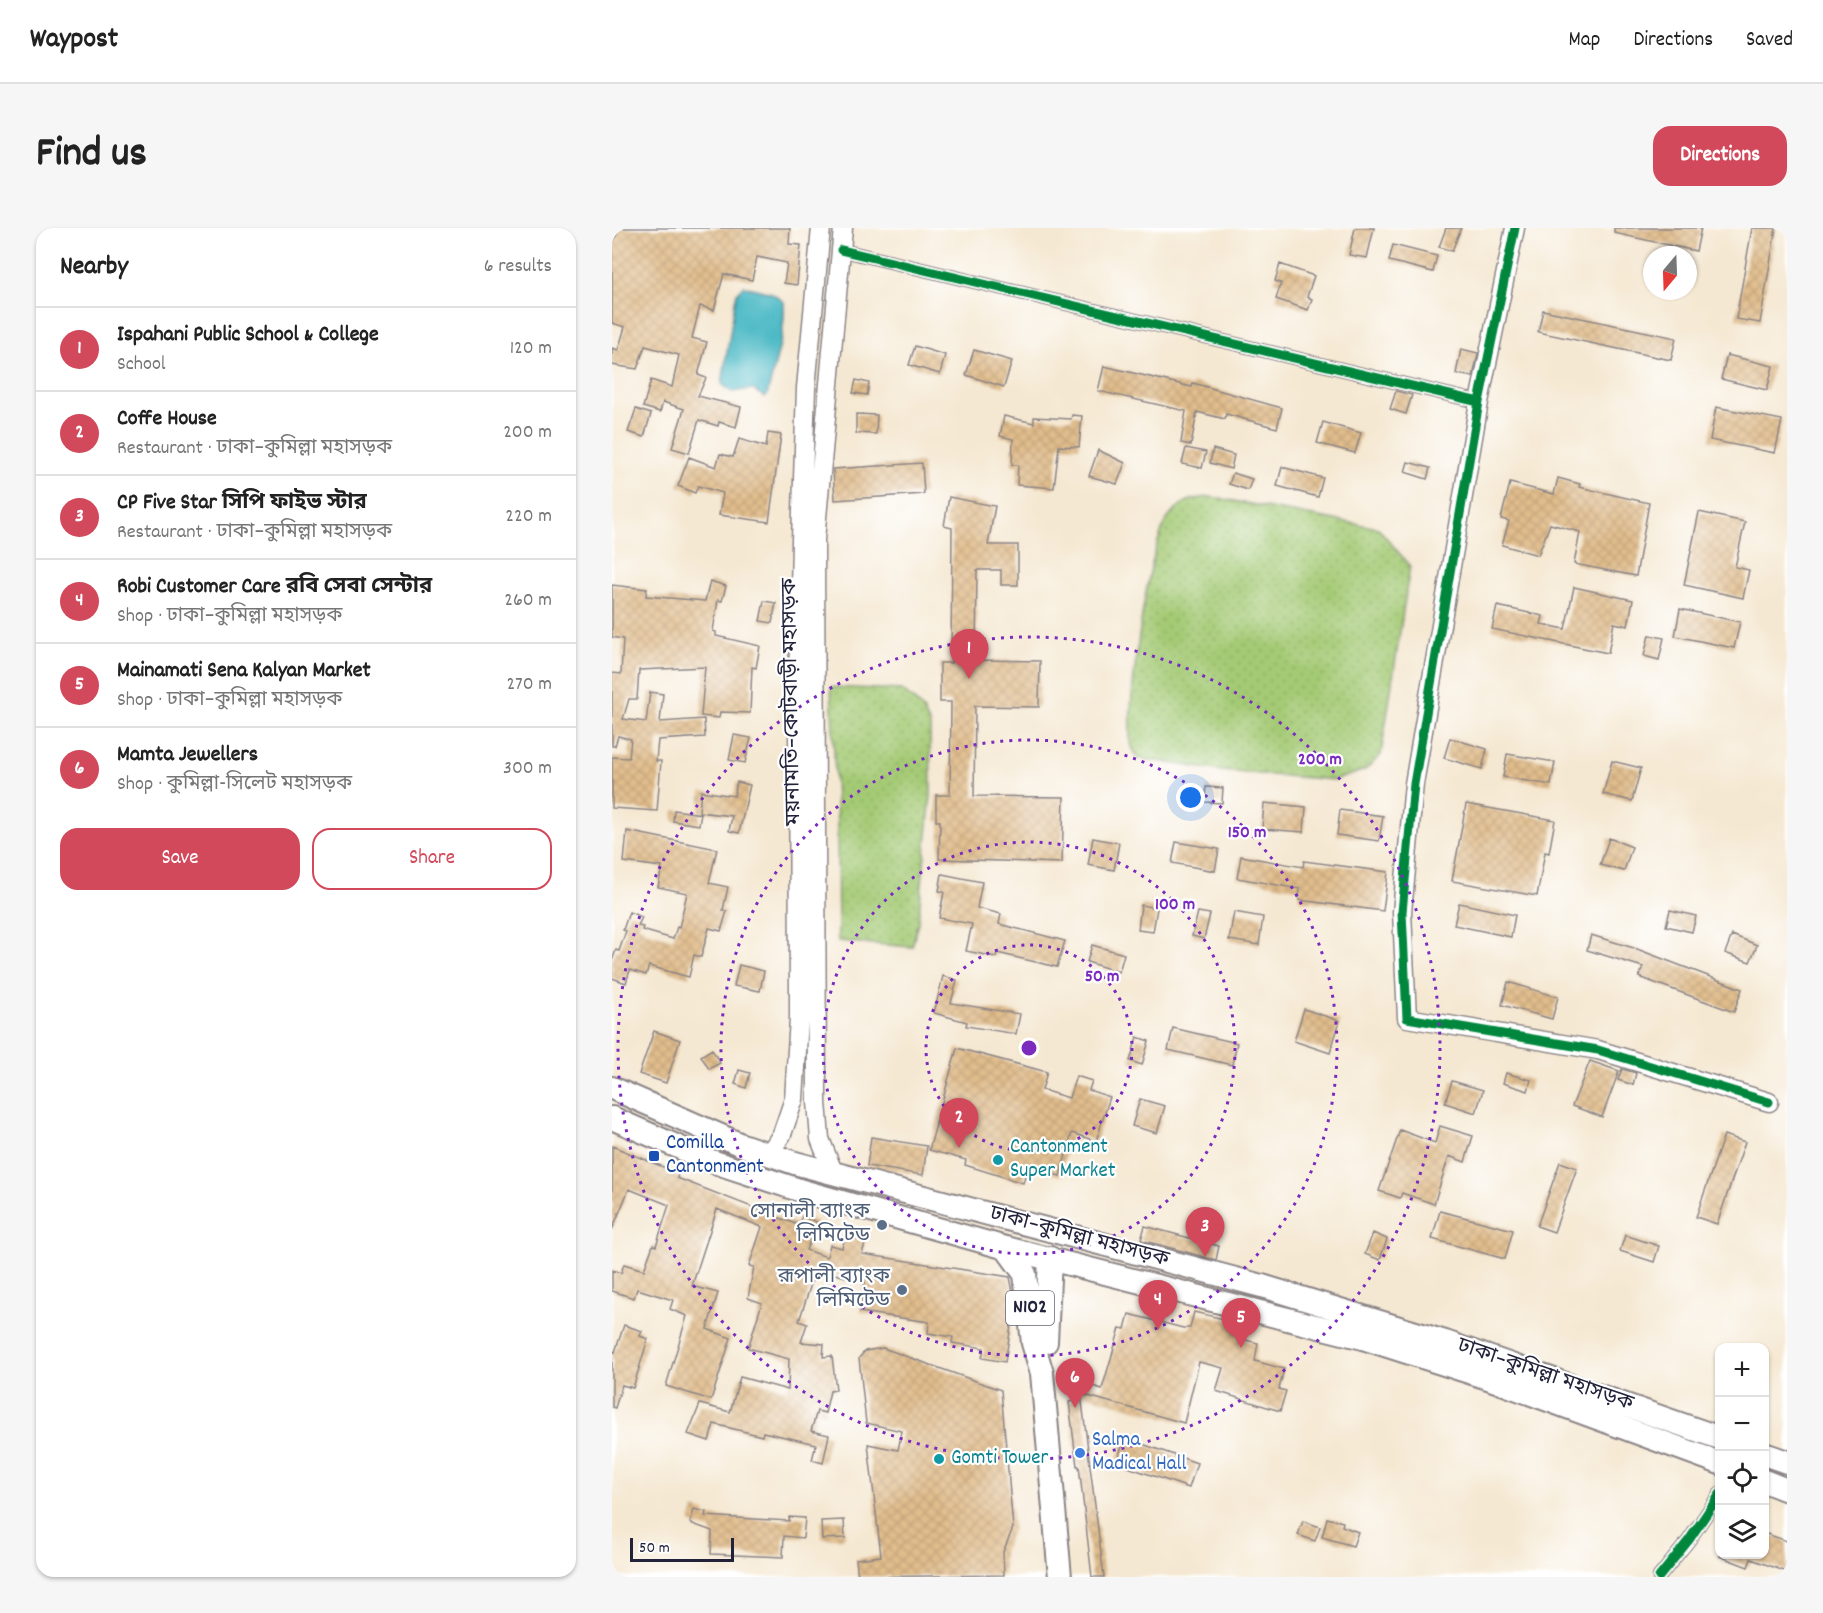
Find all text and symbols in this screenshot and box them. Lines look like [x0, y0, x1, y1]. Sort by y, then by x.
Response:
text: Waypost [30, 21, 118, 61]
text: Map [1569, 26, 1600, 56]
text: Directions [1633, 26, 1713, 56]
text: Saved [1746, 26, 1793, 56]
text: Find us [36, 126, 147, 186]
button: Directions [1653, 126, 1787, 186]
north arrow [1643, 246, 1697, 300]
text: Nearby [60, 249, 128, 286]
text: 6 results [484, 253, 552, 281]
text: Ispahani Public School & College [117, 320, 379, 351]
text: 1 [77, 335, 82, 363]
text: 120 m [510, 335, 552, 363]
text: School [117, 351, 166, 379]
text: Coffe House [117, 404, 217, 435]
text: 2 [75, 419, 84, 447]
text: 200 m [503, 419, 552, 447]
text: Restaurant · ঢাকা–কুমিল্লা মহাসড়ক [117, 435, 392, 463]
text: CP Five Star সিপি ফাইভ স্টার [117, 488, 367, 519]
text: 3 [75, 503, 84, 531]
text: 220 m [505, 503, 552, 531]
text: Restaurant · ঢাকা–কুমিল্লা মহাসড়ক [117, 519, 392, 547]
text: Robi Customer Care রবি সেবা সেন্টার [117, 572, 432, 603]
street label: ময়নামতি–কোটবাড়ী মহাসড়ক [776, 577, 810, 827]
text: 4 [75, 587, 84, 615]
text: 260 m [504, 587, 552, 615]
text: Shop · ঢাকা–কুমিল্লা মহাসড়ক [117, 603, 342, 631]
pin: 1 [950, 630, 988, 679]
text: Mainamati Sena Kalyan Market [117, 656, 371, 687]
text: 5 [75, 671, 84, 699]
text: 270 m [506, 671, 552, 699]
text: Shop · ঢাকা–কুমিল্লা মহাসড়ক [117, 687, 342, 715]
text: Mamta Jewellers [117, 740, 258, 771]
text: 200 m [1298, 748, 1342, 773]
text: 6 [75, 755, 84, 783]
text: 300 m [503, 755, 552, 783]
text: Shop · কুমিল্লা-সিলেট মহাসড়ক [117, 771, 352, 799]
your location [1176, 783, 1205, 812]
text: 150 m [1228, 821, 1266, 846]
button: Save [60, 828, 300, 890]
button: Share [312, 828, 552, 890]
text: 100 m [1155, 893, 1195, 918]
text: 50 m [1085, 965, 1119, 990]
centre of rings [1019, 1038, 1039, 1058]
pin: 2 [940, 1098, 978, 1148]
place label: Comilla Cantonment [666, 1129, 764, 1183]
place label: Cantonment Super Market [1010, 1133, 1116, 1187]
marker: Comilla Cantonment [647, 1149, 661, 1163]
marker: Cantonment Super Market [991, 1153, 1005, 1167]
place label: সোনালী ব্যাংক লিমিটেড [750, 1198, 871, 1252]
street label: ঢাকা–কুমিল্লা মহাসড়ক [985, 1199, 1173, 1277]
pin: 3 [1186, 1208, 1224, 1257]
marker: সোনালী ব্যাংক লিমিটেড [875, 1218, 889, 1232]
place label: রূপালী ব্যাংক লিমিটেড [777, 1263, 891, 1317]
pin: 4 [1138, 1280, 1178, 1330]
marker: রূপালী ব্যাংক লিমিটেড [895, 1283, 909, 1297]
road number: N102 [1006, 1291, 1054, 1325]
pin: 5 [1222, 1298, 1260, 1348]
street label: ঢাকা–কুমিল্লা মহাসড়ক [1452, 1331, 1638, 1421]
map controls [1715, 1343, 1769, 1559]
button: + [1715, 1343, 1769, 1397]
pin: 6 [1056, 1358, 1094, 1408]
button: − [1715, 1397, 1769, 1451]
place label: Salma Madical Hall [1092, 1426, 1187, 1480]
place label: Gomti Tower [951, 1444, 1048, 1474]
marker: Salma Madical Hall [1073, 1446, 1087, 1460]
button: locate [1715, 1451, 1769, 1505]
marker: Gomti Tower [932, 1452, 946, 1466]
button: layers [1715, 1505, 1769, 1559]
scale bar [630, 1535, 734, 1562]
text: 50 m [639, 1537, 670, 1560]

